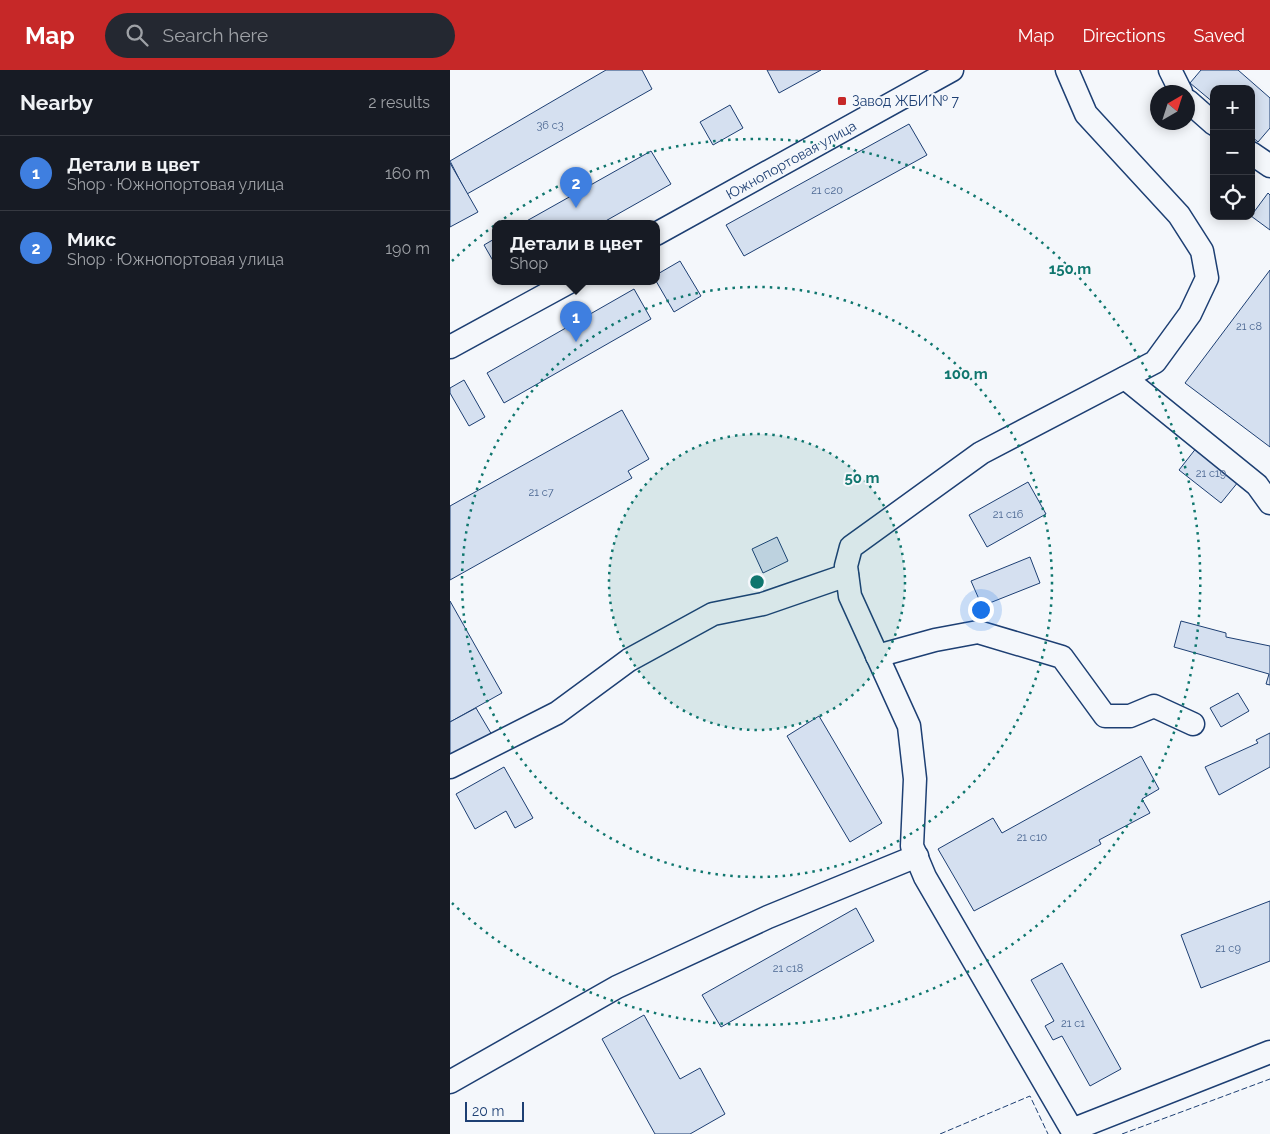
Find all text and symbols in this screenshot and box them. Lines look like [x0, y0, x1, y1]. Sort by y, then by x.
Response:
search box [105, 13, 455, 58]
text: Map [25, 21, 75, 50]
icon: search [123, 21, 151, 49]
text: Search here [163, 24, 268, 46]
text: Map [1018, 25, 1054, 46]
text: Directions [1082, 25, 1166, 46]
text: Saved [1194, 25, 1245, 46]
north arrow [1150, 85, 1195, 130]
map controls [1210, 85, 1255, 220]
button: + [1210, 85, 1255, 130]
text: Nearby [20, 90, 93, 115]
text: 2 results [368, 93, 430, 112]
place label: Завод ЖБИ № 7 [852, 93, 959, 109]
marker: Завод ЖБИ № 7 [836, 95, 848, 107]
street label: Южнопортовая улица [723, 118, 859, 202]
house number: 36 c3 [536, 119, 564, 132]
button: − [1210, 130, 1255, 175]
text: Детали в цвет [67, 153, 200, 175]
text: 1 [32, 164, 40, 183]
text: 160 m [385, 164, 430, 183]
pin: 2 [560, 167, 592, 208]
text: Shop · Южнопортовая улица [67, 175, 284, 194]
button: locate [1210, 175, 1255, 220]
house number: 21 с20 [811, 184, 843, 197]
popup [492, 220, 660, 285]
text: Микс [67, 228, 116, 250]
text: Детали в цвет [510, 232, 642, 254]
text: 2 [31, 239, 41, 258]
text: 190 m [385, 239, 430, 258]
text: Shop · Южнопортовая улица [67, 250, 284, 269]
text: Shop [510, 254, 548, 273]
text: 150 m [1049, 260, 1091, 278]
pin: 1 [560, 301, 592, 342]
house number: 21 с8 [1236, 320, 1262, 333]
text: 100 m [944, 365, 988, 383]
house number: 21 с19 [1196, 467, 1226, 480]
text: 50 m [844, 469, 880, 487]
house number: 21 с7 [528, 486, 554, 499]
house number: 21 с16 [993, 508, 1024, 521]
centre of rings [748, 573, 766, 591]
your location [968, 597, 994, 623]
house number: 21 с10 [1017, 831, 1048, 844]
house number: 21 с9 [1215, 942, 1241, 955]
house number: 21 с18 [773, 962, 803, 975]
house number: 21 с1 [1061, 1017, 1085, 1030]
scale bar [465, 1099, 524, 1122]
text: 20 m [472, 1103, 504, 1119]

